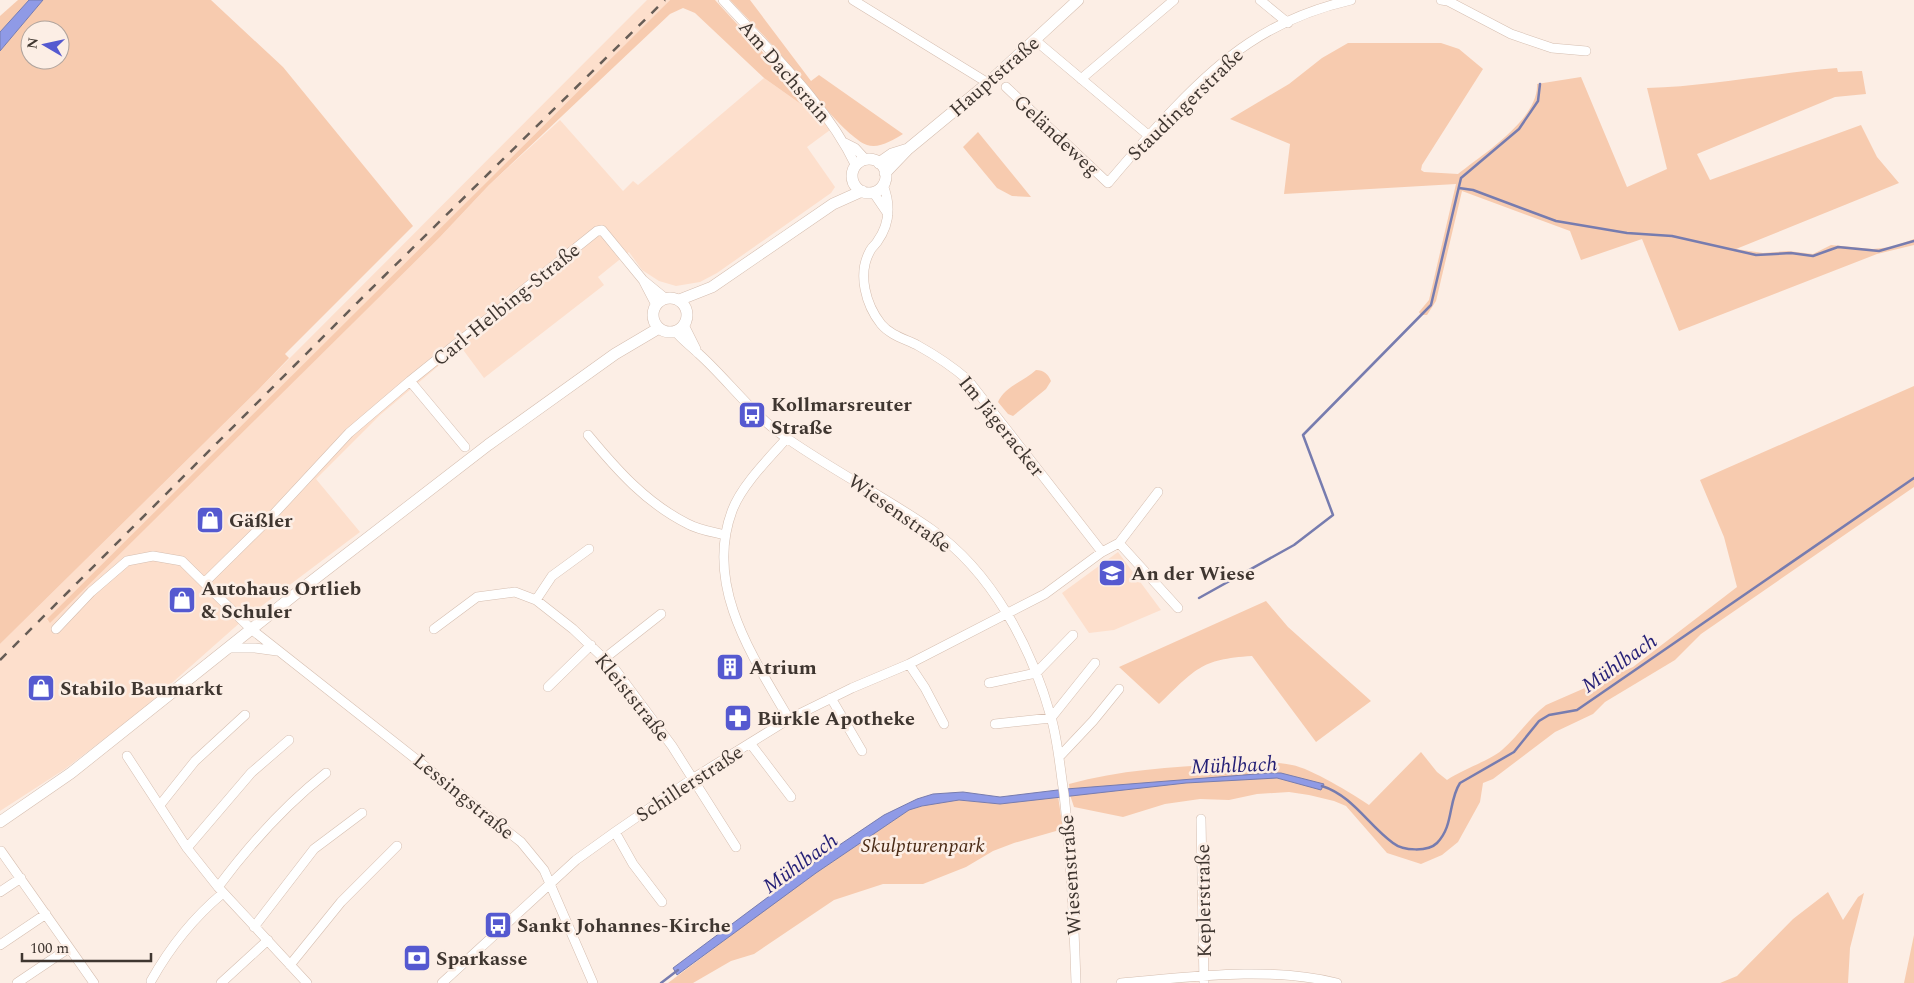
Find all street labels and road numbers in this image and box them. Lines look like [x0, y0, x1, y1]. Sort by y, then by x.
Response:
street label: Am Dachsrain [731, 13, 838, 130]
street label: Hauptstraße [943, 29, 1046, 124]
street label: Staudingerstraße [1121, 41, 1251, 168]
street label: Geländeweg [1006, 88, 1106, 184]
street label: Carl-Helbing-Straße [426, 236, 587, 374]
street label: Im Jägeracker [951, 369, 1052, 484]
street label: Wiesenstraße [841, 467, 957, 561]
street label: Kleiststraße [587, 647, 677, 749]
street label: Schillerstraße [630, 738, 749, 830]
street label: Lessingstraße [406, 746, 521, 847]
street label: Wiesenstraße [1052, 814, 1090, 936]
street label: Keplerstraße [1188, 844, 1220, 958]

